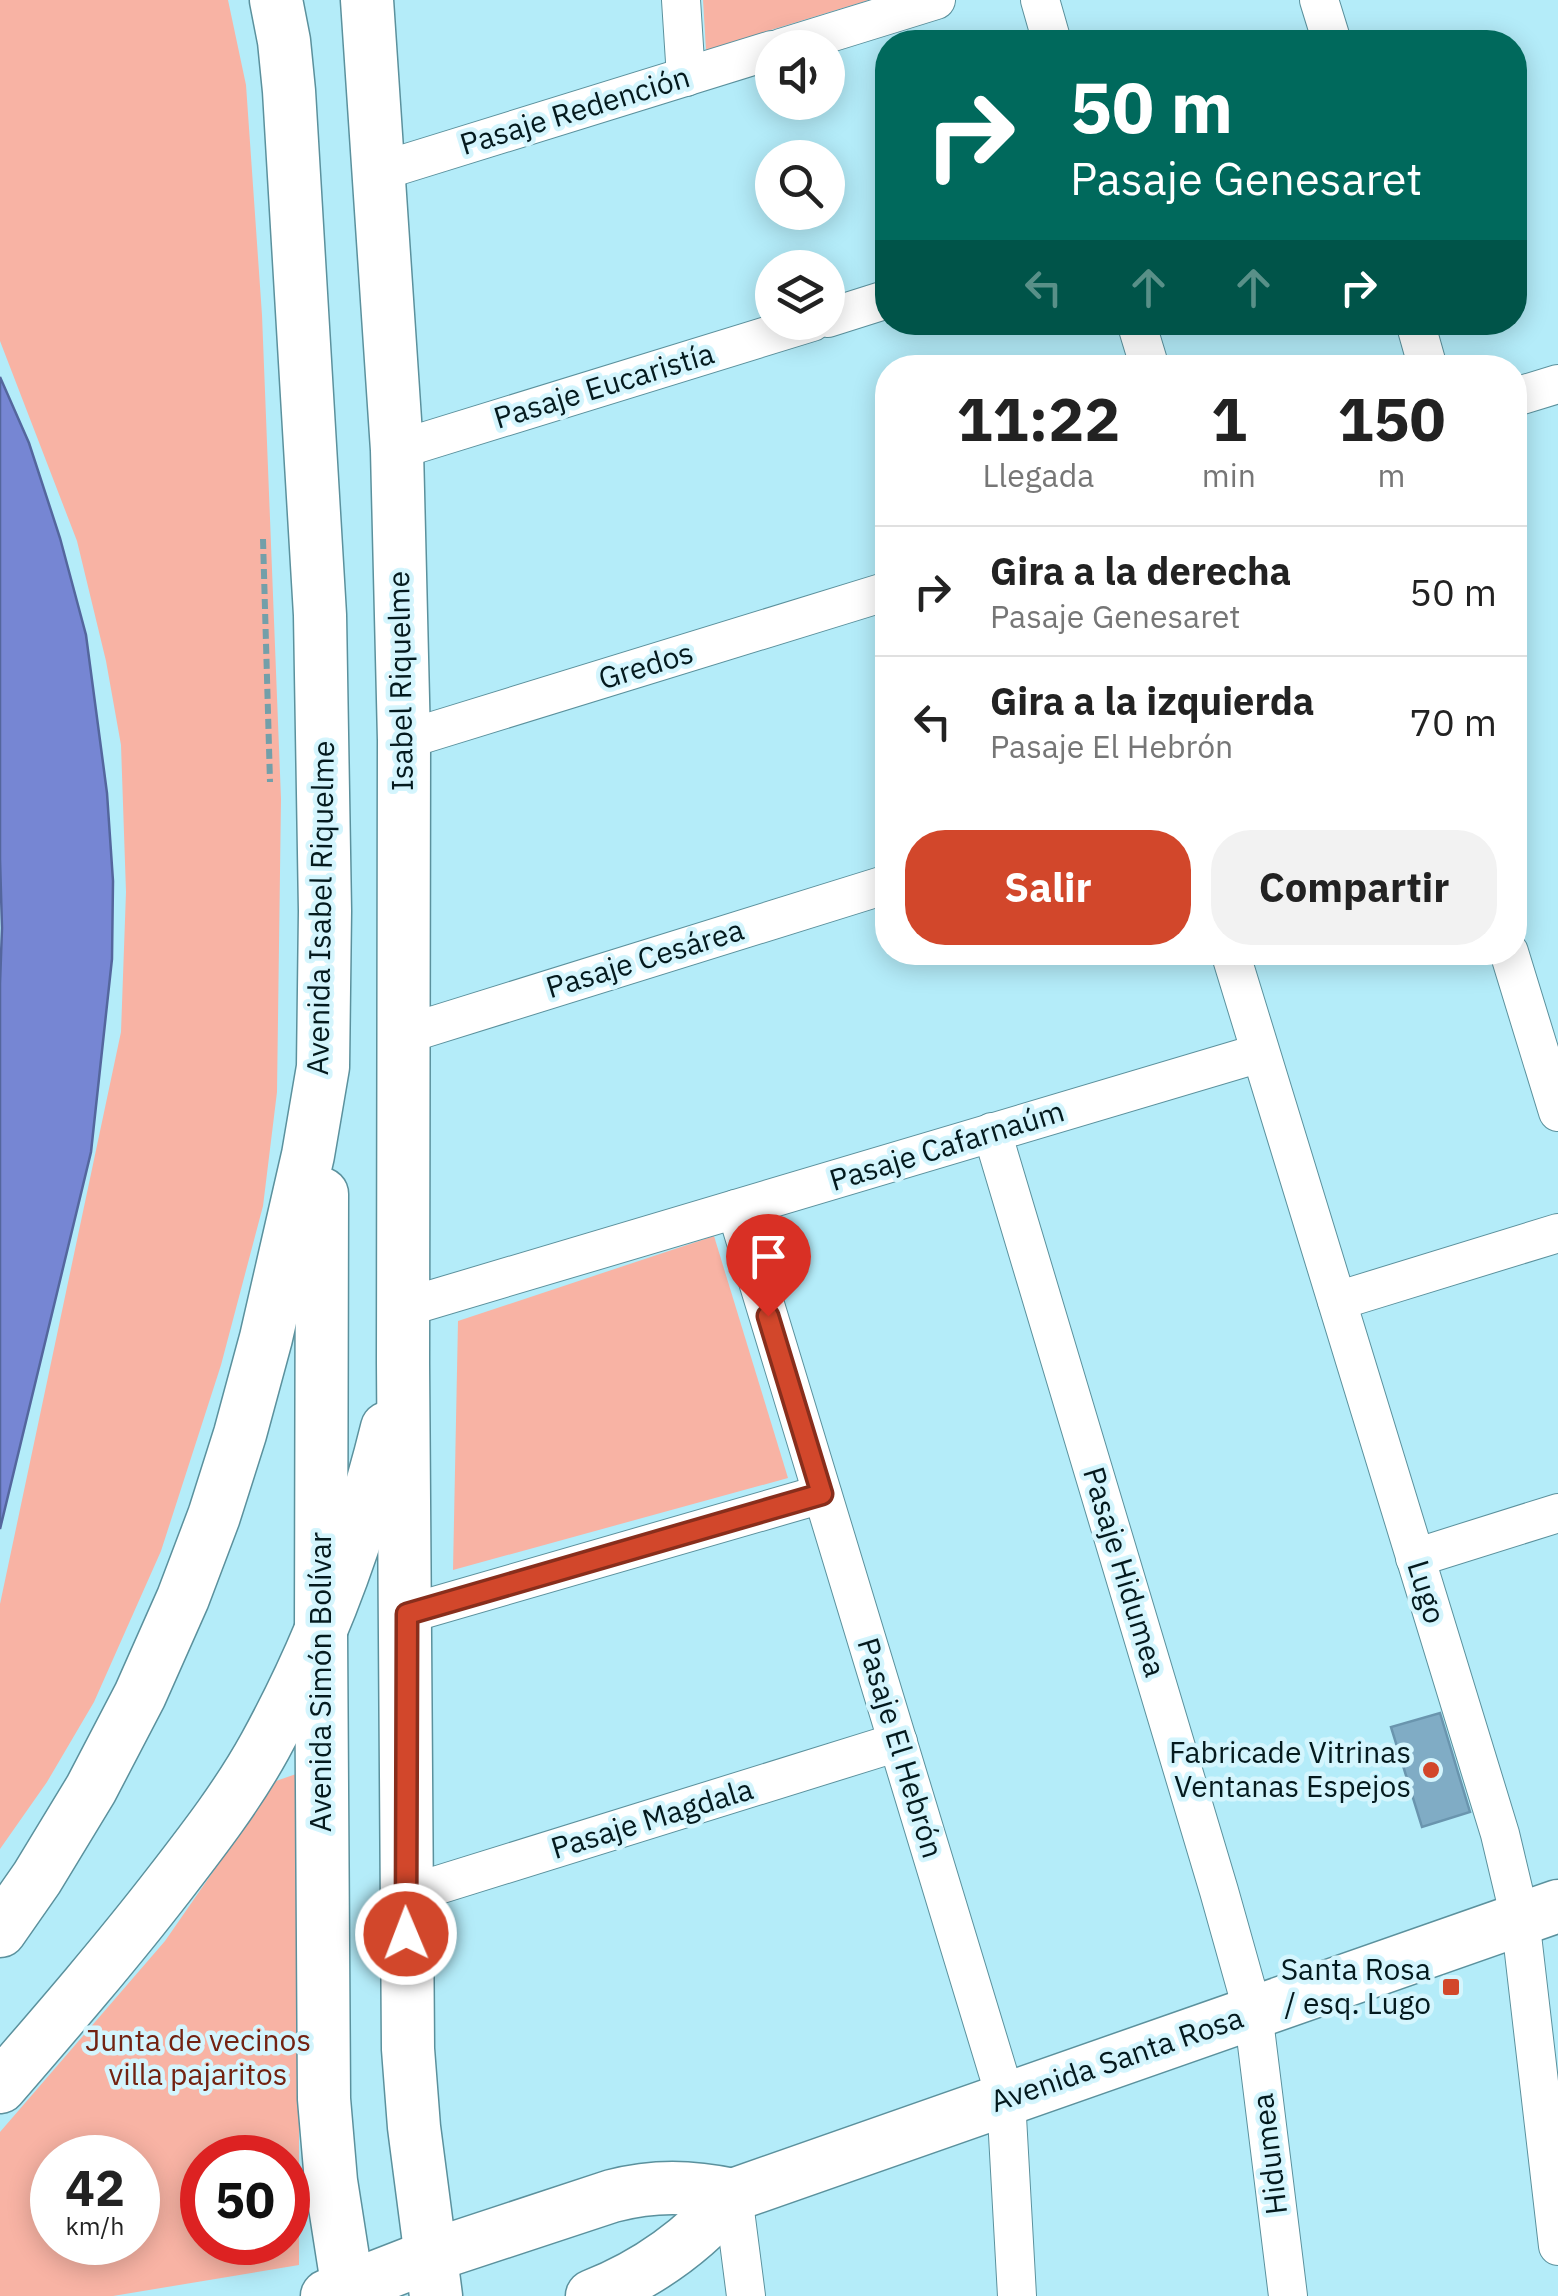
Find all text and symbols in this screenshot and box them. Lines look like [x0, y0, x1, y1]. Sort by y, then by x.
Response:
map controls [755, 30, 845, 340]
button: sound [755, 30, 845, 120]
street label: Pasaje Redención [455, 56, 694, 163]
text: 50 m [1070, 61, 1233, 152]
icon: right [905, 70, 1035, 200]
button: search [755, 140, 845, 230]
text: Pasaje Genesaret [1070, 149, 1422, 207]
button: layers [755, 250, 845, 340]
icon: left [1016, 260, 1071, 315]
icon: ahead [1121, 260, 1176, 315]
icon: ahead [1226, 260, 1281, 315]
icon: right [1331, 260, 1386, 315]
street label: Pasaje Eucaristía [489, 333, 718, 437]
text: 11:22 [957, 379, 1120, 458]
text: 1 [1211, 379, 1247, 458]
text: 150 [1337, 379, 1445, 458]
text: Llegada [983, 454, 1094, 496]
text: min [1202, 454, 1256, 496]
text: m [1378, 454, 1405, 496]
text: Gira a la derecha [990, 546, 1291, 595]
icon: right [905, 564, 960, 619]
text: 50 m [1409, 567, 1497, 616]
street label: Isabel Riquelme [378, 571, 421, 791]
text: Pasaje Genesaret [990, 595, 1241, 637]
street label: Gredos [593, 632, 698, 697]
text: Gira a la izquierda [990, 676, 1314, 725]
icon: left [905, 694, 960, 749]
text: 70 m [1409, 697, 1497, 746]
text: Pasaje El Hebrón [990, 725, 1233, 767]
street label: Avenida Isabel Riquelme [297, 740, 342, 1076]
button: Salir [905, 830, 1191, 945]
button: Compartir [1211, 830, 1497, 945]
street label: Pasaje Cesárea [541, 909, 748, 1006]
street label: Pasaje Cafarnaúm [825, 1090, 1069, 1199]
pin [726, 1214, 811, 1317]
icon: arrive [741, 1229, 796, 1284]
street label: Pasaje Hidumea [1075, 1462, 1176, 1681]
street label: Avenida Simón Bolívar [300, 1532, 339, 1832]
street label: Lugo [1399, 1555, 1455, 1628]
street label: Pasaje El Hebrón [849, 1633, 953, 1862]
place label: Fabricade Vitrinas Ventanas Espejos [1169, 1732, 1411, 1805]
marker: Fabricade Vitrinas Ventanas Espejos [1420, 1759, 1442, 1781]
street label: Pasaje Magdala [546, 1768, 757, 1867]
position arrow [354, 1882, 458, 1986]
place label: Santa Rosa / esq. Lugo [1281, 1949, 1431, 2022]
marker: Santa Rosa / esq. Lugo [1440, 1976, 1462, 1998]
street label: Avenida Santa Rosa [985, 1997, 1248, 2120]
park label: Junta de vecinos villa pajaritos [85, 2020, 311, 2093]
street label: Hidumea [1242, 2091, 1295, 2217]
speed limit sign: 50 [180, 2135, 310, 2265]
text: 42 [65, 2155, 125, 2220]
text: km/h [66, 2209, 124, 2242]

